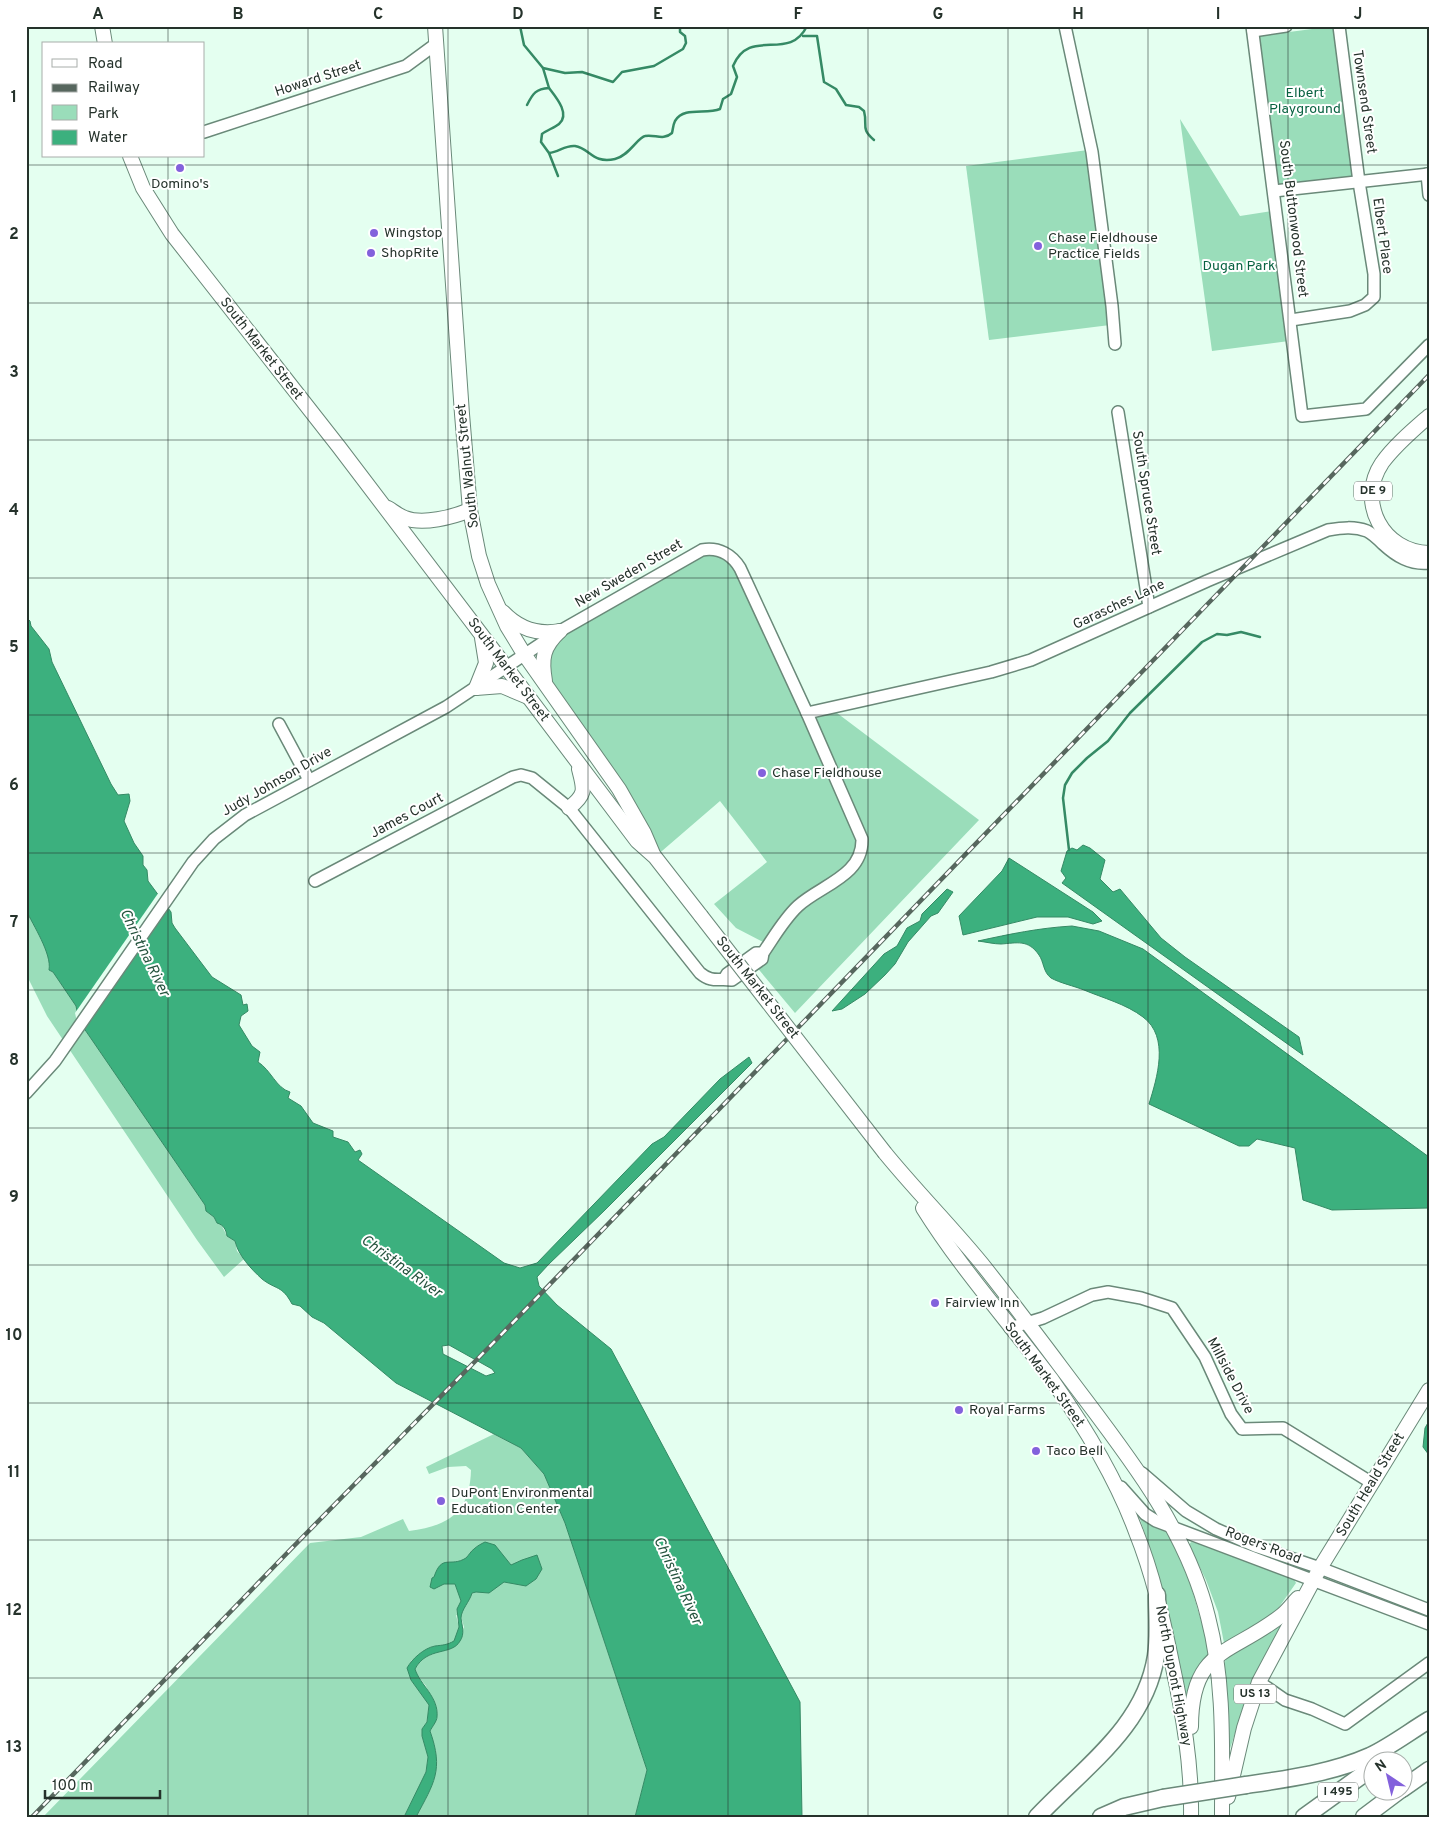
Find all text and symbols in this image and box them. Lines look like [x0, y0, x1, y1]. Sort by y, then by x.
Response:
text: A [92, 5, 104, 25]
text: B [232, 5, 244, 25]
text: C [373, 5, 383, 25]
text: D [512, 5, 524, 25]
text: E [653, 5, 663, 25]
text: F [793, 5, 803, 25]
text: G [933, 5, 943, 25]
text: H [1072, 5, 1084, 25]
text: I [1216, 5, 1220, 25]
text: J [1354, 5, 1362, 25]
legend [42, 42, 205, 158]
street label: Townsend Street [1348, 49, 1380, 155]
text: Road [88, 55, 123, 74]
street label: Howard Street [273, 57, 363, 101]
text: Railway [88, 79, 140, 98]
park label: Elbert Playground [1269, 85, 1341, 118]
text: 1 [11, 88, 17, 108]
text: Park [88, 105, 119, 124]
text: Water [88, 129, 128, 148]
street label: South Buttonwood Street [1275, 139, 1311, 299]
marker: Domino's [174, 162, 186, 174]
place label: Domino's [151, 176, 209, 193]
street label: Elbert Place [1368, 197, 1396, 275]
text: 2 [9, 225, 19, 245]
place label: Wingstop [384, 225, 443, 242]
marker: Wingstop [368, 227, 380, 239]
place label: Chase Fieldhouse Practice Fields [1048, 230, 1158, 263]
marker: Chase Fieldhouse Practice Fields [1032, 240, 1044, 252]
place label: ShopRite [381, 245, 439, 262]
marker: ShopRite [365, 247, 377, 259]
park label: Dugan Park [1203, 258, 1275, 275]
street label: South Market Street [216, 294, 306, 404]
text: 3 [9, 363, 19, 383]
street label: South Walnut Street [453, 403, 483, 529]
street label: South Spruce Street [1128, 430, 1164, 556]
road number: DE 9 [1354, 482, 1392, 501]
text: 4 [9, 501, 19, 521]
street label: New Sweden Street [572, 536, 686, 612]
street label: Garasches Lane [1070, 576, 1168, 634]
street label: South Market Street [464, 615, 552, 725]
text: 5 [9, 638, 19, 658]
street label: Judy Johnson Drive [219, 744, 335, 820]
place label: Chase Fieldhouse [772, 765, 882, 782]
marker: Chase Fieldhouse [756, 767, 768, 779]
text: 6 [9, 776, 19, 796]
street label: James Court [368, 790, 446, 842]
water label: Christina River [115, 906, 174, 1001]
text: 7 [10, 913, 18, 933]
street label: South Market Street [712, 933, 802, 1043]
text: 8 [9, 1051, 19, 1071]
text: 9 [9, 1188, 19, 1208]
water label: Christina River [357, 1231, 446, 1303]
place label: Fairview Inn [945, 1295, 1020, 1312]
marker: Fairview Inn [929, 1297, 941, 1309]
street label: South Market Street [1000, 1319, 1088, 1431]
text: 10 [6, 1326, 22, 1346]
street label: Millside Drive [1203, 1335, 1257, 1417]
place label: Royal Farms [969, 1402, 1045, 1419]
marker: Royal Farms [953, 1404, 965, 1416]
street label: South Heald Street [1333, 1430, 1409, 1540]
place label: Taco Bell [1046, 1443, 1103, 1460]
marker: Taco Bell [1030, 1445, 1042, 1457]
text: 11 [8, 1463, 20, 1483]
place label: DuPont Environmental Education Center [451, 1485, 593, 1518]
marker: DuPont Environmental Education Center [435, 1495, 447, 1507]
street label: Rogers Road [1223, 1524, 1303, 1568]
water label: Christina River [648, 1534, 706, 1629]
text: 12 [6, 1601, 22, 1621]
street label: North Dupont Highway [1151, 1604, 1195, 1748]
road number: US 13 [1234, 1685, 1276, 1704]
text: 13 [6, 1738, 22, 1758]
north arrow [1362, 1750, 1412, 1800]
text: N [1372, 1757, 1390, 1776]
scale bar [45, 1768, 160, 1800]
text: 100 m [52, 1777, 93, 1796]
road number: I 495 [1318, 1782, 1358, 1801]

